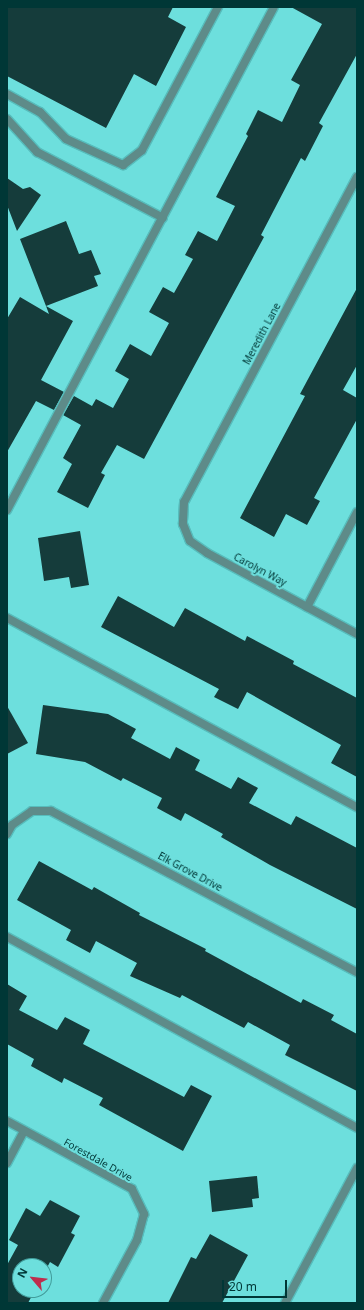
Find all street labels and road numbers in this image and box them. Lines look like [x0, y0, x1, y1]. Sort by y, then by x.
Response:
street label: Meredith Lane [241, 301, 283, 367]
street label: Carolyn Way [231, 551, 289, 589]
street label: Elk Grove Drive [156, 850, 224, 894]
street label: Forestdale Drive [62, 1136, 134, 1184]

